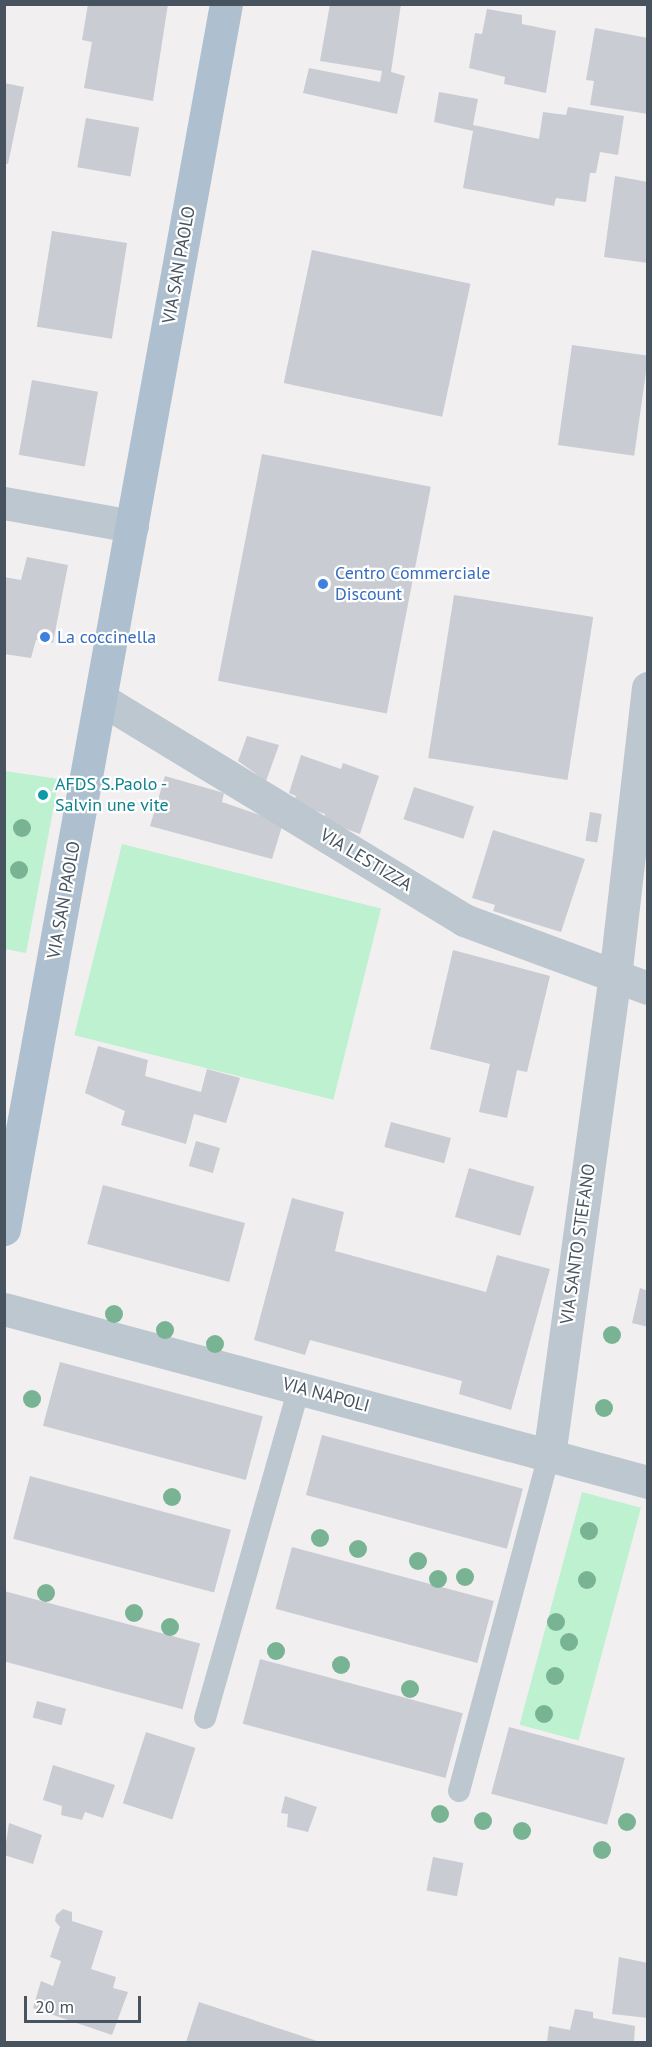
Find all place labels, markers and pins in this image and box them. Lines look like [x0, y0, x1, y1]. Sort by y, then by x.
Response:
place label: Centro Commerciale Discount [335, 563, 490, 606]
marker: Centro Commerciale Discount [316, 577, 330, 591]
place label: La coccinella [57, 626, 156, 648]
marker: La coccinella [38, 630, 52, 644]
place label: AFDS S.Paolo - Salvin une vite [55, 774, 169, 816]
marker: AFDS S.Paolo - Salvin une vite [36, 788, 50, 802]

